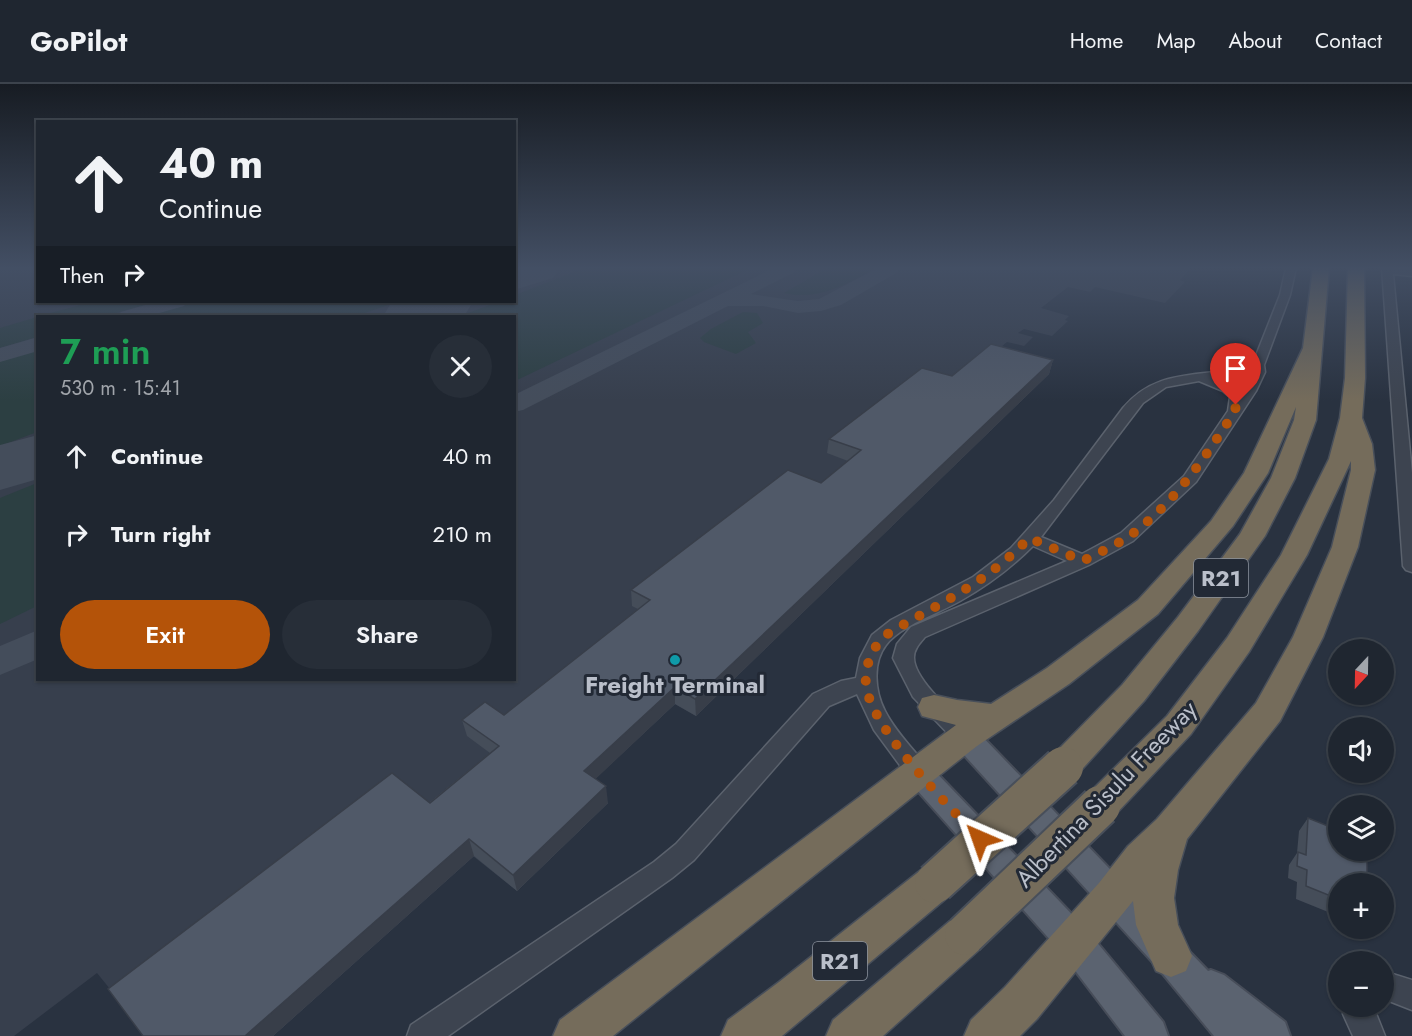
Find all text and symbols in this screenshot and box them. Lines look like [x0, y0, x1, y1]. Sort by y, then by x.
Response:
text: GoPilot [30, 21, 127, 62]
text: Home [1070, 26, 1123, 56]
text: Map [1156, 26, 1196, 56]
text: About [1229, 26, 1282, 56]
text: Contact [1315, 26, 1382, 56]
text: 40 m [159, 133, 263, 194]
icon: ahead [60, 144, 138, 222]
text: Continue [159, 189, 262, 228]
icon: right [117, 258, 150, 291]
text: Then [60, 259, 105, 291]
text: 7 min [60, 325, 151, 377]
button: close [429, 335, 492, 398]
pin [1210, 343, 1261, 405]
icon: arrive [1219, 352, 1252, 385]
text: 530 m · 15:41 [60, 374, 181, 403]
icon: ahead [60, 440, 93, 473]
text: Continue [111, 440, 203, 472]
text: 40 m [442, 440, 492, 472]
icon: right [60, 518, 93, 551]
text: Turn right [111, 518, 211, 550]
text: 210 m [433, 518, 492, 550]
road number: R21 [1194, 559, 1248, 597]
button: Exit [60, 600, 270, 669]
button: Share [282, 600, 492, 669]
north arrow [1328, 639, 1394, 705]
map controls [1328, 639, 1394, 1017]
marker: Freight Terminal [668, 653, 682, 667]
place label: Freight Terminal [585, 667, 765, 702]
street label: Albertina Sisulu Freeway [1007, 692, 1205, 895]
button: sound [1328, 717, 1394, 783]
button: layers [1328, 795, 1394, 861]
position arrow [948, 807, 1012, 871]
button: + [1328, 873, 1394, 939]
road number: R21 [813, 942, 867, 980]
button: − [1328, 951, 1394, 1017]

